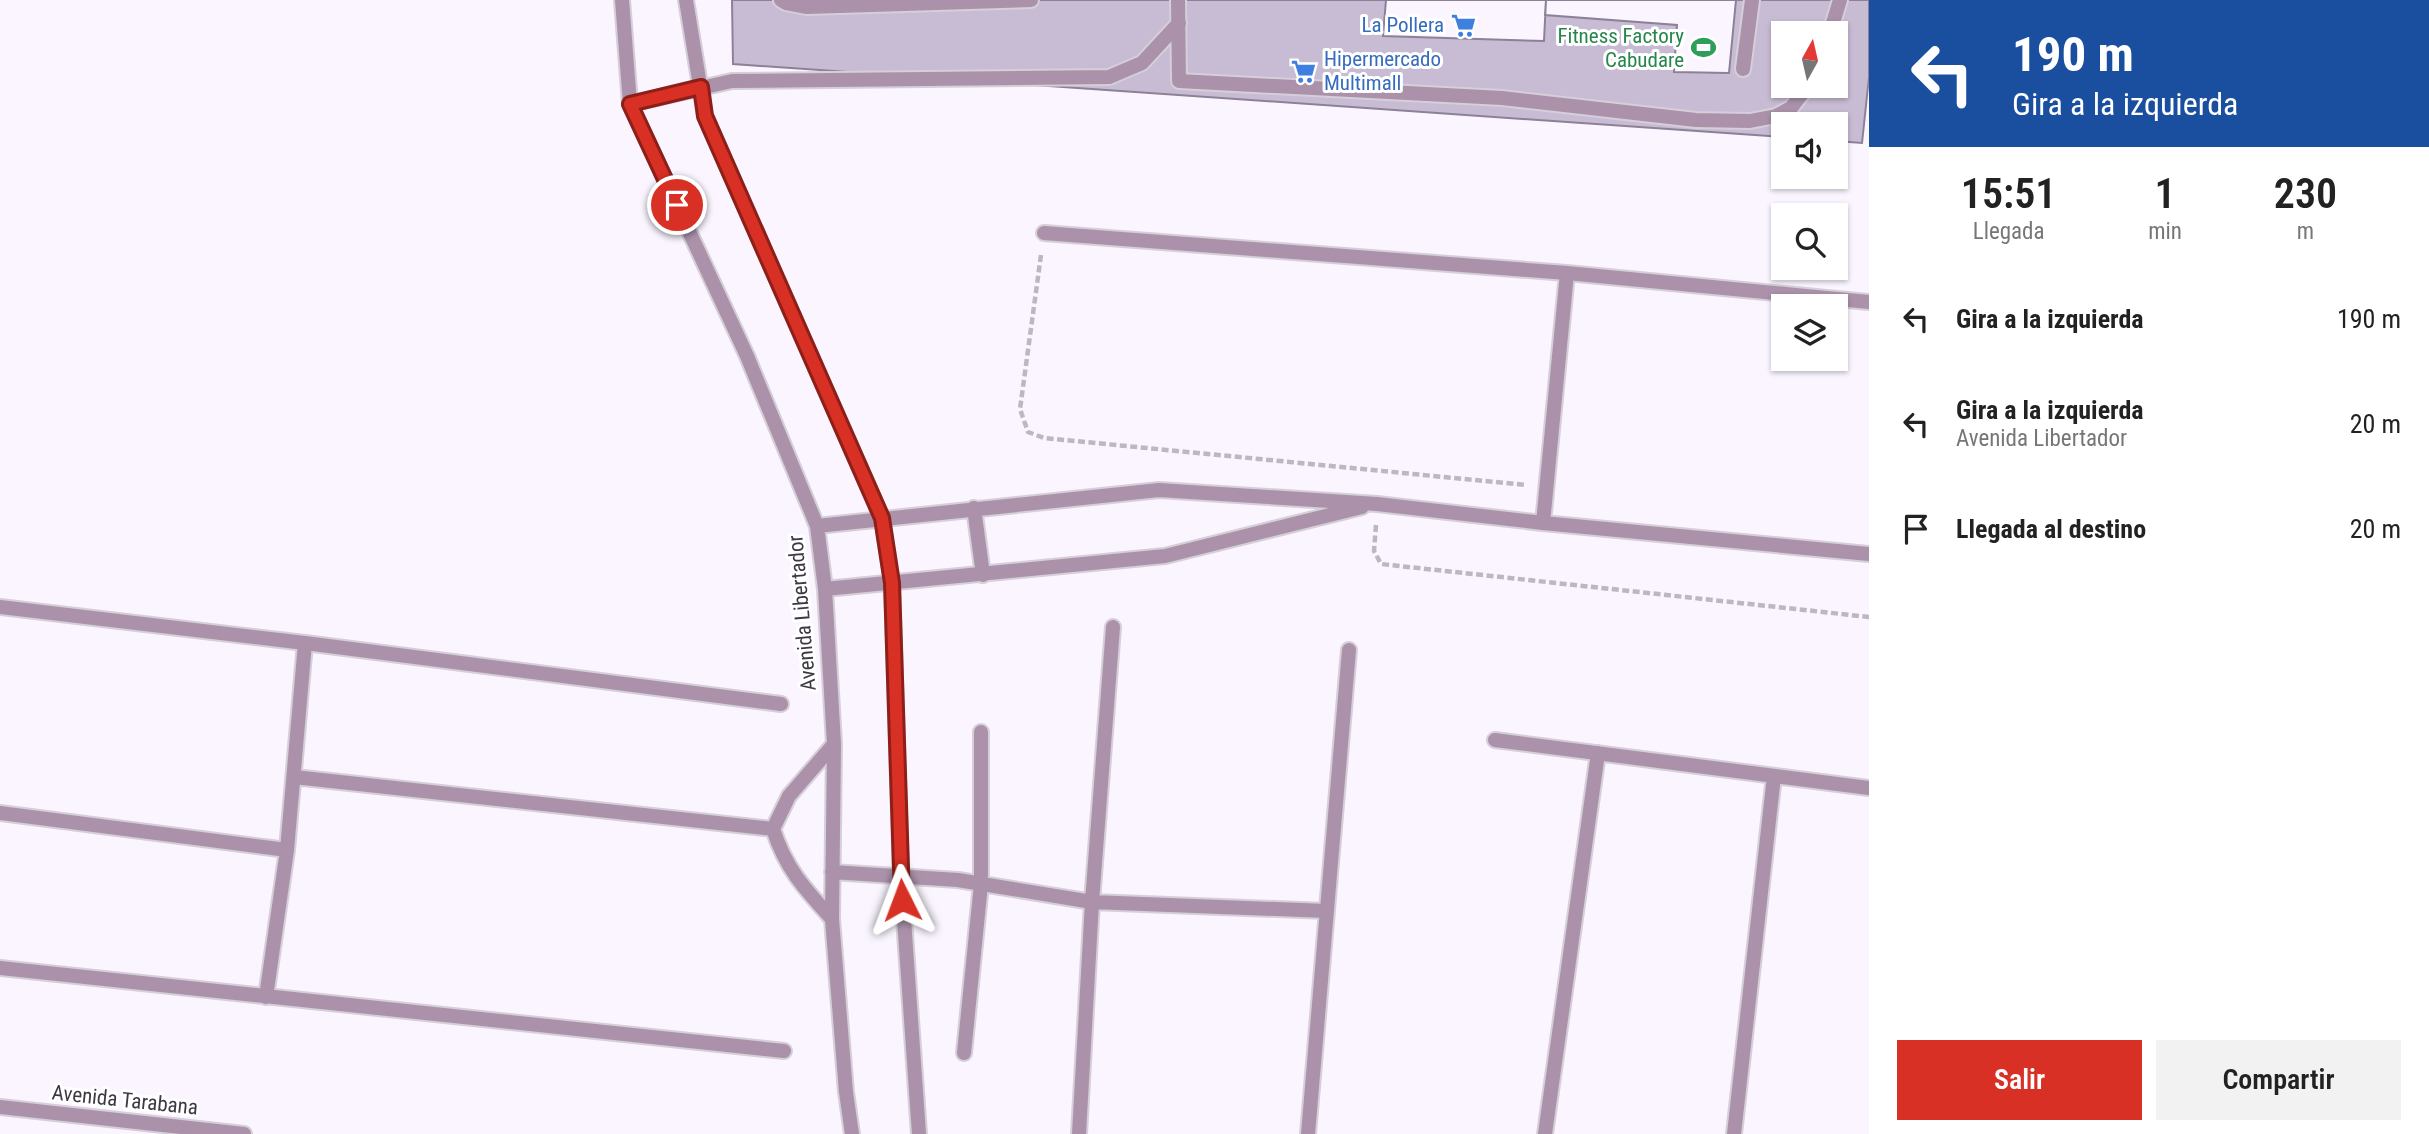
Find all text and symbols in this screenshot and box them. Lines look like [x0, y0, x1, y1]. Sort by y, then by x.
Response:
supermarket icon: La Pollera [1450, 11, 1478, 39]
place label: La Pollera [1362, 13, 1444, 37]
north arrow [1771, 21, 1848, 98]
map controls [1771, 21, 1848, 371]
place label: Fitness Factory Cabudare [1557, 24, 1684, 72]
text: 190 m [2012, 26, 2134, 83]
icon: left [1897, 28, 1988, 119]
sports icon: Fitness Factory Cabudare [1690, 34, 1718, 62]
place label: Hipermercado Multimall [1324, 47, 1441, 95]
supermarket icon: Hipermercado Multimall [1290, 57, 1318, 85]
text: Gira a la izquierda [2012, 85, 2238, 123]
button: sound [1771, 112, 1848, 189]
text: 15:51 [1961, 169, 2056, 218]
text: 1 [2155, 169, 2176, 218]
text: 230 [2274, 169, 2337, 218]
pin [647, 175, 707, 235]
icon: arrive [658, 186, 696, 224]
button: search [1771, 203, 1848, 280]
text: Llegada [1973, 218, 2045, 245]
text: min [2148, 218, 2182, 245]
text: m [2297, 218, 2314, 245]
button: layers [1771, 294, 1848, 371]
icon: left [1897, 300, 1935, 338]
text: Gira a la izquierda [1956, 304, 2144, 334]
text: 190 m [2337, 304, 2401, 334]
text: Gira a la izquierda [1956, 395, 2144, 425]
icon: left [1897, 405, 1935, 443]
text: 20 m [2350, 409, 2401, 439]
text: Avenida Libertador [1956, 425, 2127, 452]
icon: arrive [1897, 510, 1935, 548]
text: Llegada al destino [1956, 514, 2146, 544]
text: 20 m [2350, 514, 2401, 544]
street label: Avenida Libertador [783, 534, 821, 692]
position arrow [865, 863, 939, 937]
button: Salir [1897, 1040, 2142, 1120]
button: Compartir [2156, 1040, 2401, 1120]
street label: Avenida Tarabana [51, 1080, 199, 1120]

